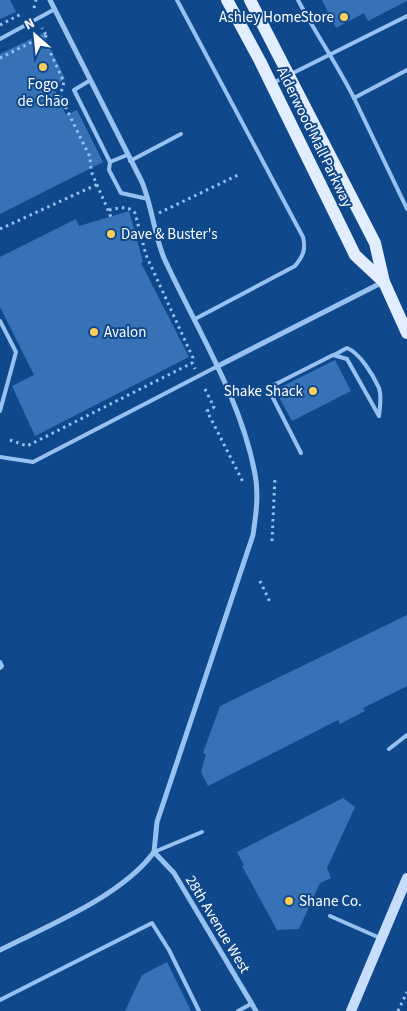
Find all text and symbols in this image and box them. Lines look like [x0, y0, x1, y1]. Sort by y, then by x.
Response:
place label: Ashley HomeStore [219, 7, 334, 28]
north arrow [10, 10, 60, 60]
marker: Ashley HomeStore [338, 11, 350, 23]
text: N [21, 13, 38, 35]
marker: Fogo de Chão [37, 61, 49, 73]
street label: Alderwood Mall Parkway [271, 63, 358, 211]
place label: Fogo de Chão [17, 74, 69, 112]
place label: Dave & Buster's [121, 224, 218, 245]
marker: Dave & Buster's [105, 228, 117, 240]
place label: Avalon [104, 322, 146, 343]
marker: Avalon [88, 326, 100, 338]
place label: Shake Shack [224, 381, 304, 402]
marker: Shake Shack [307, 385, 319, 397]
street label: 28th Avenue West [180, 871, 255, 977]
place label: Shane Co. [299, 891, 362, 912]
marker: Shane Co. [283, 895, 295, 907]

